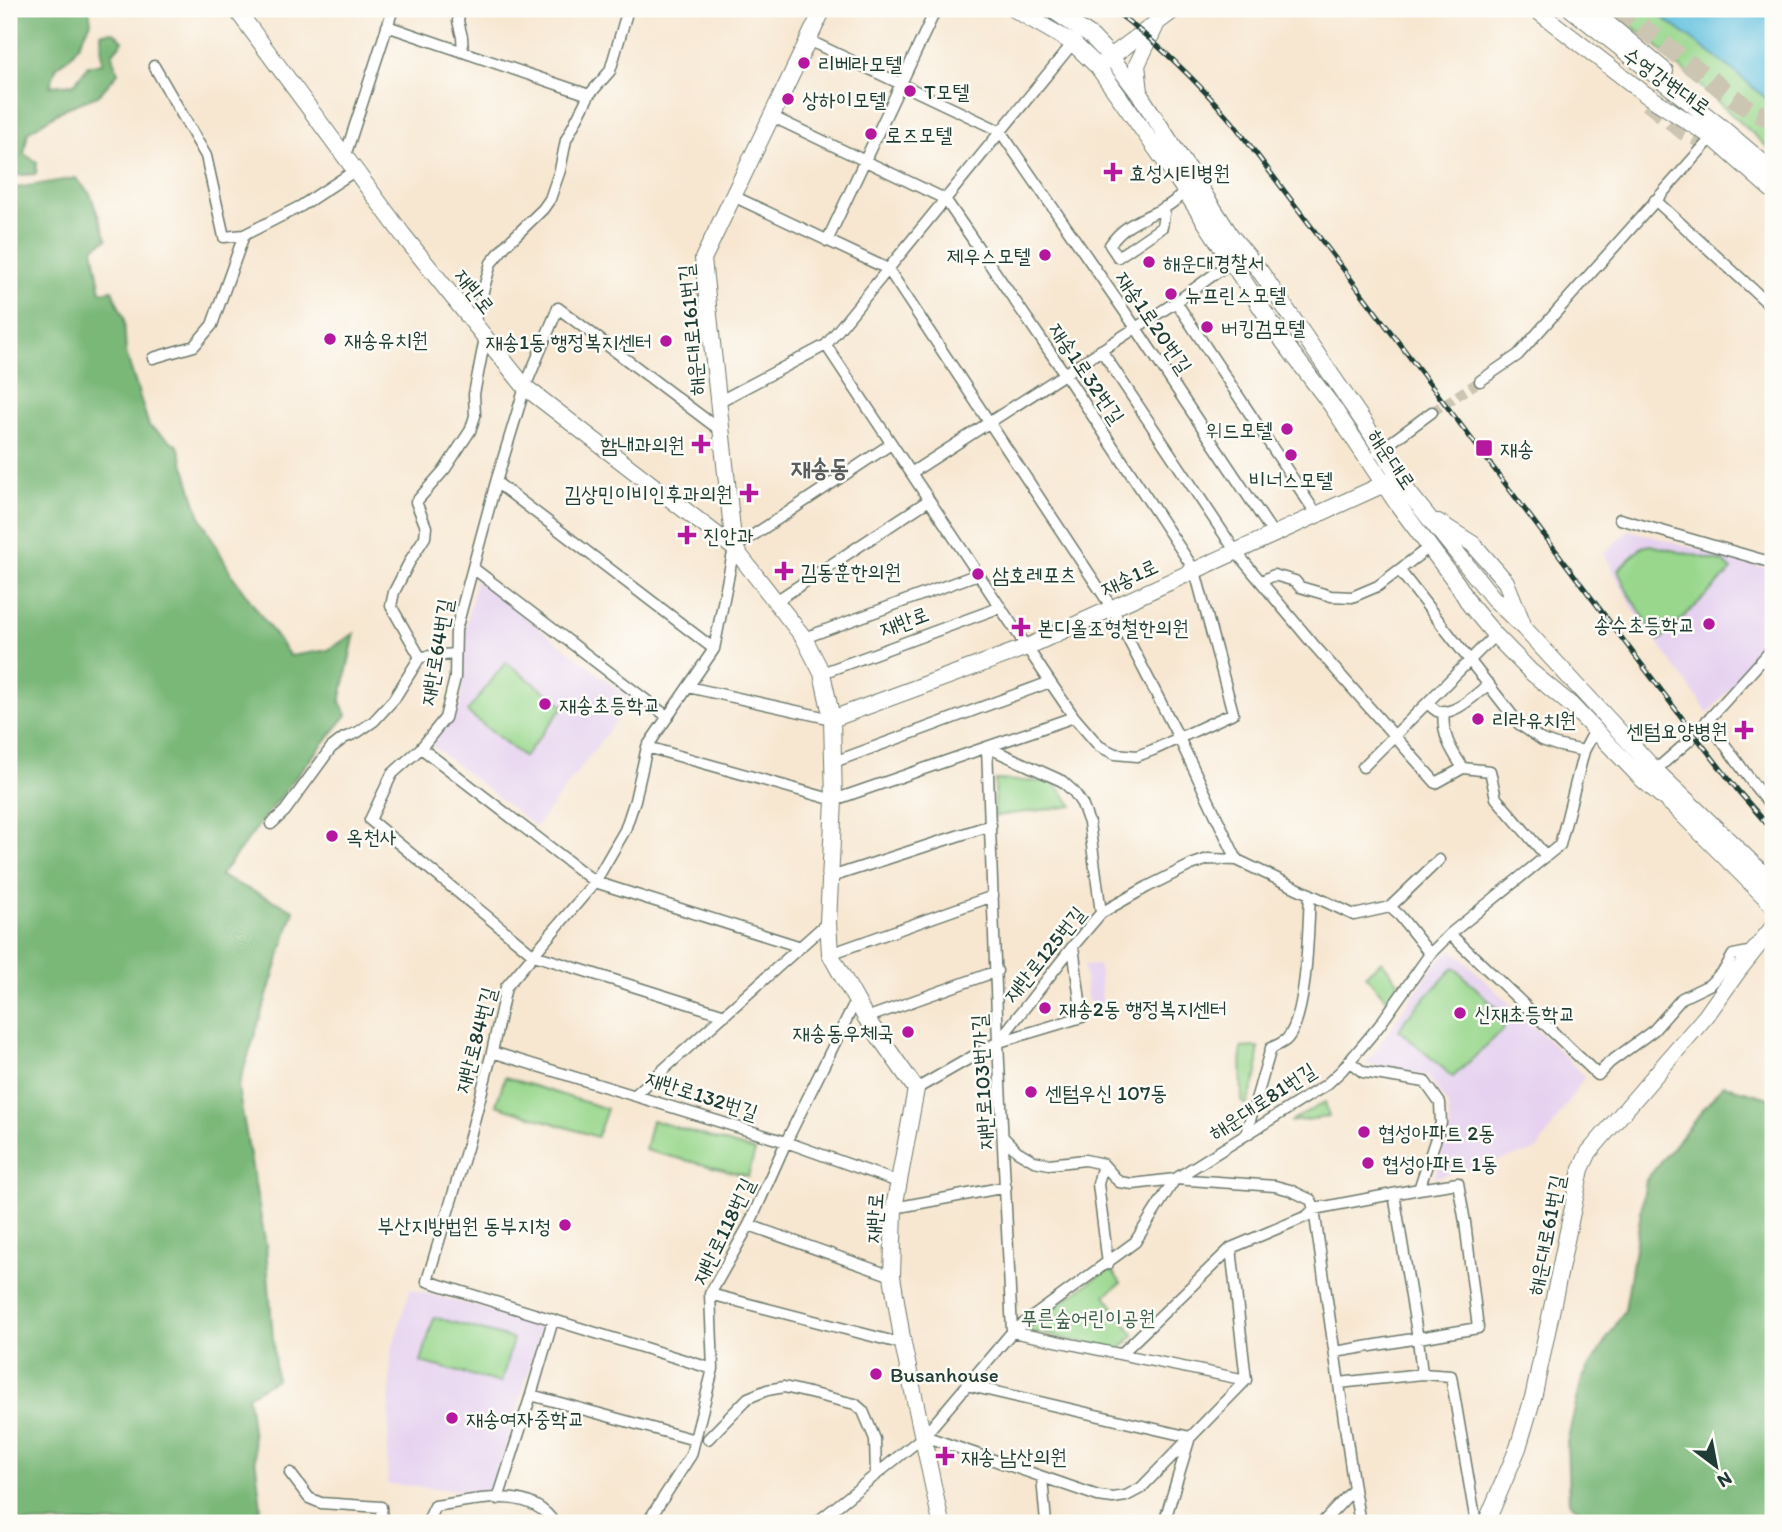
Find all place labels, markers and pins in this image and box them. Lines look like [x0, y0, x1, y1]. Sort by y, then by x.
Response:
place label: 리베라모텔 [818, 51, 903, 76]
marker: 리베라모텔 [796, 55, 812, 71]
place label: T모텔 [924, 79, 970, 104]
marker: T모텔 [902, 83, 918, 99]
place label: 상하이모텔 [802, 87, 887, 112]
marker: 상하이모텔 [780, 91, 796, 107]
place label: 로즈모텔 [885, 122, 953, 147]
marker: 로즈모텔 [863, 126, 879, 142]
place label: 효성시티병원 [1129, 160, 1230, 185]
marker: 효성시티병원 [1103, 162, 1123, 182]
place label: 제우스모텔 [947, 243, 1031, 268]
marker: 제우스모텔 [1037, 247, 1053, 263]
place label: 해운대경찰서 [1163, 250, 1264, 275]
marker: 해운대경찰서 [1141, 254, 1157, 270]
place label: 뉴프린스모텔 [1185, 282, 1286, 307]
marker: 뉴프린스모텔 [1163, 286, 1179, 302]
place label: 버킹검모텔 [1221, 315, 1306, 340]
marker: 버킹검모텔 [1199, 319, 1215, 335]
place label: 재송유치원 [344, 327, 429, 352]
place label: 재송1동 행정복지센터 [485, 329, 652, 354]
marker: 재송유치원 [322, 331, 338, 347]
marker: 재송1동 행정복지센터 [658, 333, 674, 349]
place label: 위드모텔 [1205, 417, 1273, 442]
marker: 위드모텔 [1279, 421, 1295, 437]
place label: 함내과의원 [601, 432, 685, 457]
marker: 함내과의원 [691, 434, 711, 454]
place label: 재송 [1500, 436, 1534, 461]
marker: 재송 [1474, 438, 1494, 458]
marker: 비너스모텔 [1283, 447, 1299, 463]
place label: 비너스모텔 [1249, 467, 1333, 492]
place label: 김상민이비인후과의원 [564, 481, 733, 506]
marker: 김상민이비인후과의원 [739, 483, 759, 503]
place label: 진안과 [703, 523, 754, 548]
marker: 진안과 [677, 525, 697, 545]
place label: 김동훈한의원 [800, 559, 901, 584]
marker: 김동훈한의원 [774, 561, 794, 581]
place label: 삼호레포츠 [992, 562, 1077, 587]
marker: 삼호레포츠 [970, 566, 986, 582]
place label: 송수초등학교 [1594, 612, 1695, 637]
place label: 본디올조형철한의원 [1037, 615, 1189, 640]
marker: 송수초등학교 [1701, 616, 1717, 632]
marker: 본디올조형철한의원 [1011, 617, 1031, 637]
place label: 재송초등학교 [559, 692, 660, 717]
marker: 재송초등학교 [537, 696, 553, 712]
place label: 리라유치원 [1492, 707, 1577, 732]
marker: 리라유치원 [1470, 711, 1486, 727]
place label: 센텀요양병원 [1627, 718, 1728, 743]
marker: 센텀요양병원 [1734, 720, 1754, 740]
place label: 옥천사 [346, 824, 397, 849]
marker: 옥천사 [324, 828, 340, 844]
place label: 재송2동 행정복지센터 [1059, 996, 1227, 1021]
marker: 재송2동 행정복지센터 [1037, 1000, 1053, 1016]
place label: 신재초등학교 [1474, 1001, 1575, 1026]
marker: 신재초등학교 [1452, 1005, 1468, 1021]
place label: 재송동우체국 [793, 1020, 894, 1045]
marker: 재송동우체국 [900, 1024, 916, 1040]
place label: 센텀우신 107동 [1045, 1080, 1167, 1105]
marker: 센텀우신 107동 [1023, 1084, 1039, 1100]
place label: 협성아파트 2동 [1378, 1120, 1495, 1145]
marker: 협성아파트 2동 [1356, 1124, 1372, 1140]
place label: 협성아파트 1동 [1382, 1151, 1498, 1176]
marker: 협성아파트 1동 [1360, 1155, 1376, 1171]
place label: 부산지방법원 동부지청 [377, 1213, 551, 1238]
marker: 부산지방법원 동부지청 [557, 1217, 573, 1233]
place label: Busanhouse [890, 1362, 999, 1387]
marker: Busanhouse [868, 1366, 884, 1382]
place label: 재송여자중학교 [466, 1406, 584, 1431]
marker: 재송여자중학교 [444, 1410, 460, 1426]
place label: 재송 남산의원 [961, 1444, 1067, 1469]
marker: 재송 남산의원 [935, 1446, 955, 1466]

